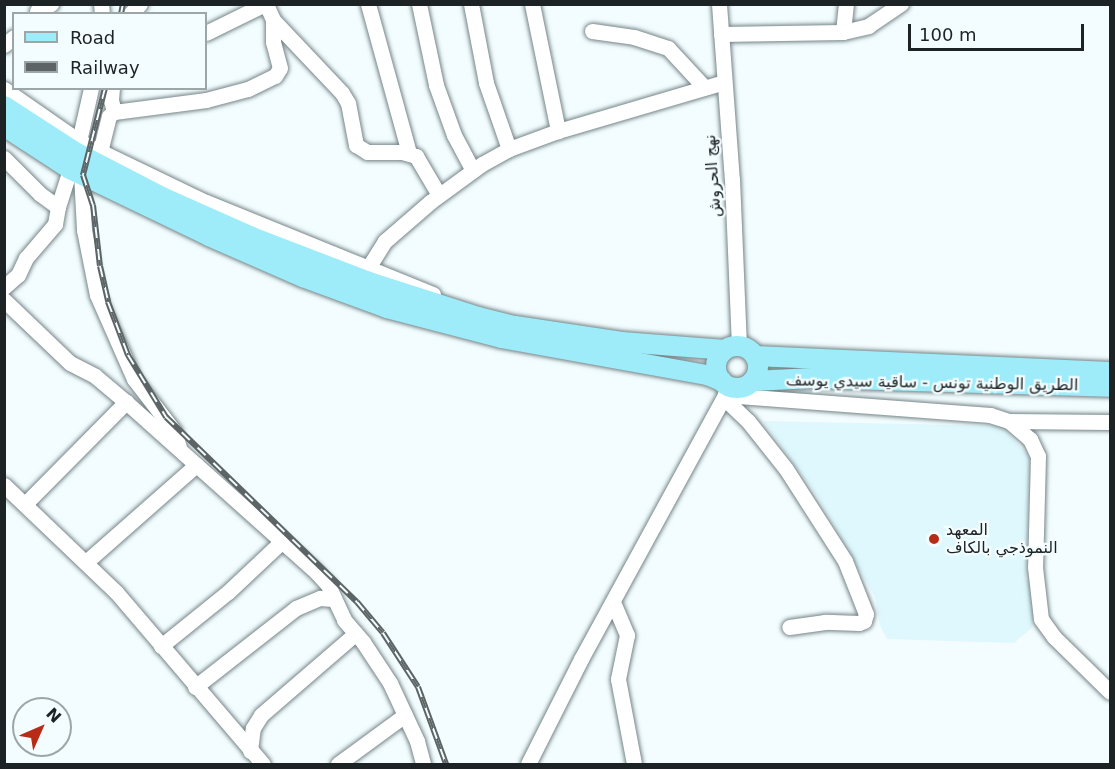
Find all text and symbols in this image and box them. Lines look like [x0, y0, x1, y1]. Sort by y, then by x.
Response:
legend [12, 12, 207, 90]
scale bar [911, 12, 1086, 50]
text: 100 m [919, 24, 977, 45]
text: Road [70, 27, 115, 48]
text: Railway [70, 57, 140, 78]
street label: نهج الحروش [701, 134, 725, 218]
street label: الطريق الوطنية تونس - ساقية سيدي يوسف [786, 371, 1078, 395]
place label: المعهد النموذجي بالكاف [946, 520, 1058, 558]
marker: المعهد النموذجي بالكاف [927, 532, 941, 546]
north arrow [12, 697, 72, 757]
text: N [42, 704, 65, 727]

